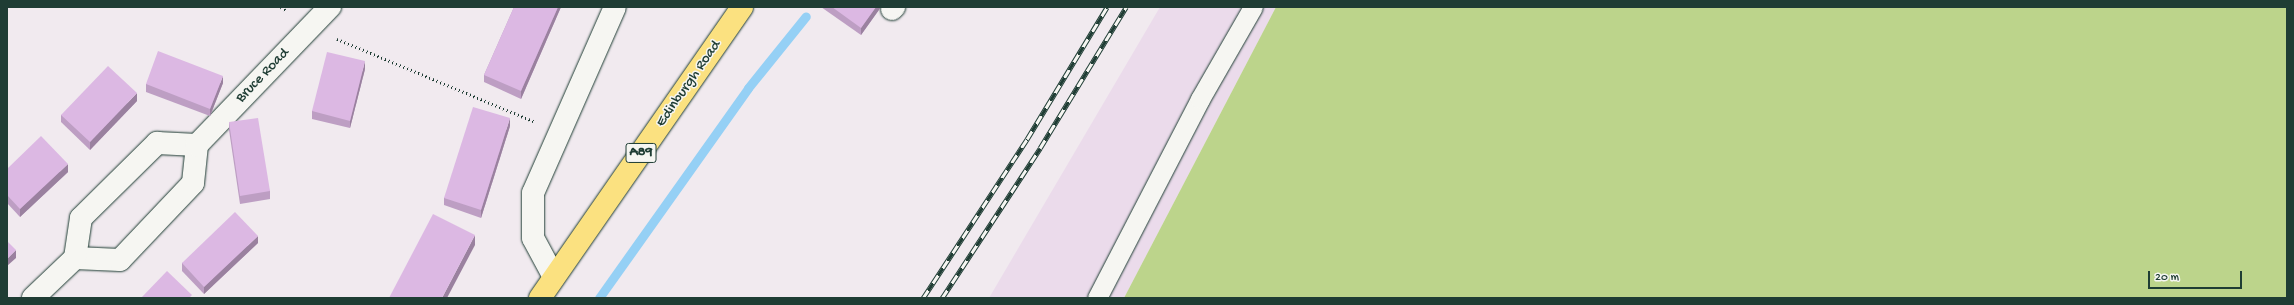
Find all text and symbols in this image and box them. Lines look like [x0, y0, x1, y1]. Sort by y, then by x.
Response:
street label: Edinburgh Road [652, 37, 726, 131]
street label: Bruce Road [233, 45, 293, 107]
road number: A89 [625, 141, 657, 165]
scale bar [2150, 263, 2244, 289]
text: 20 m [2155, 271, 2179, 285]

